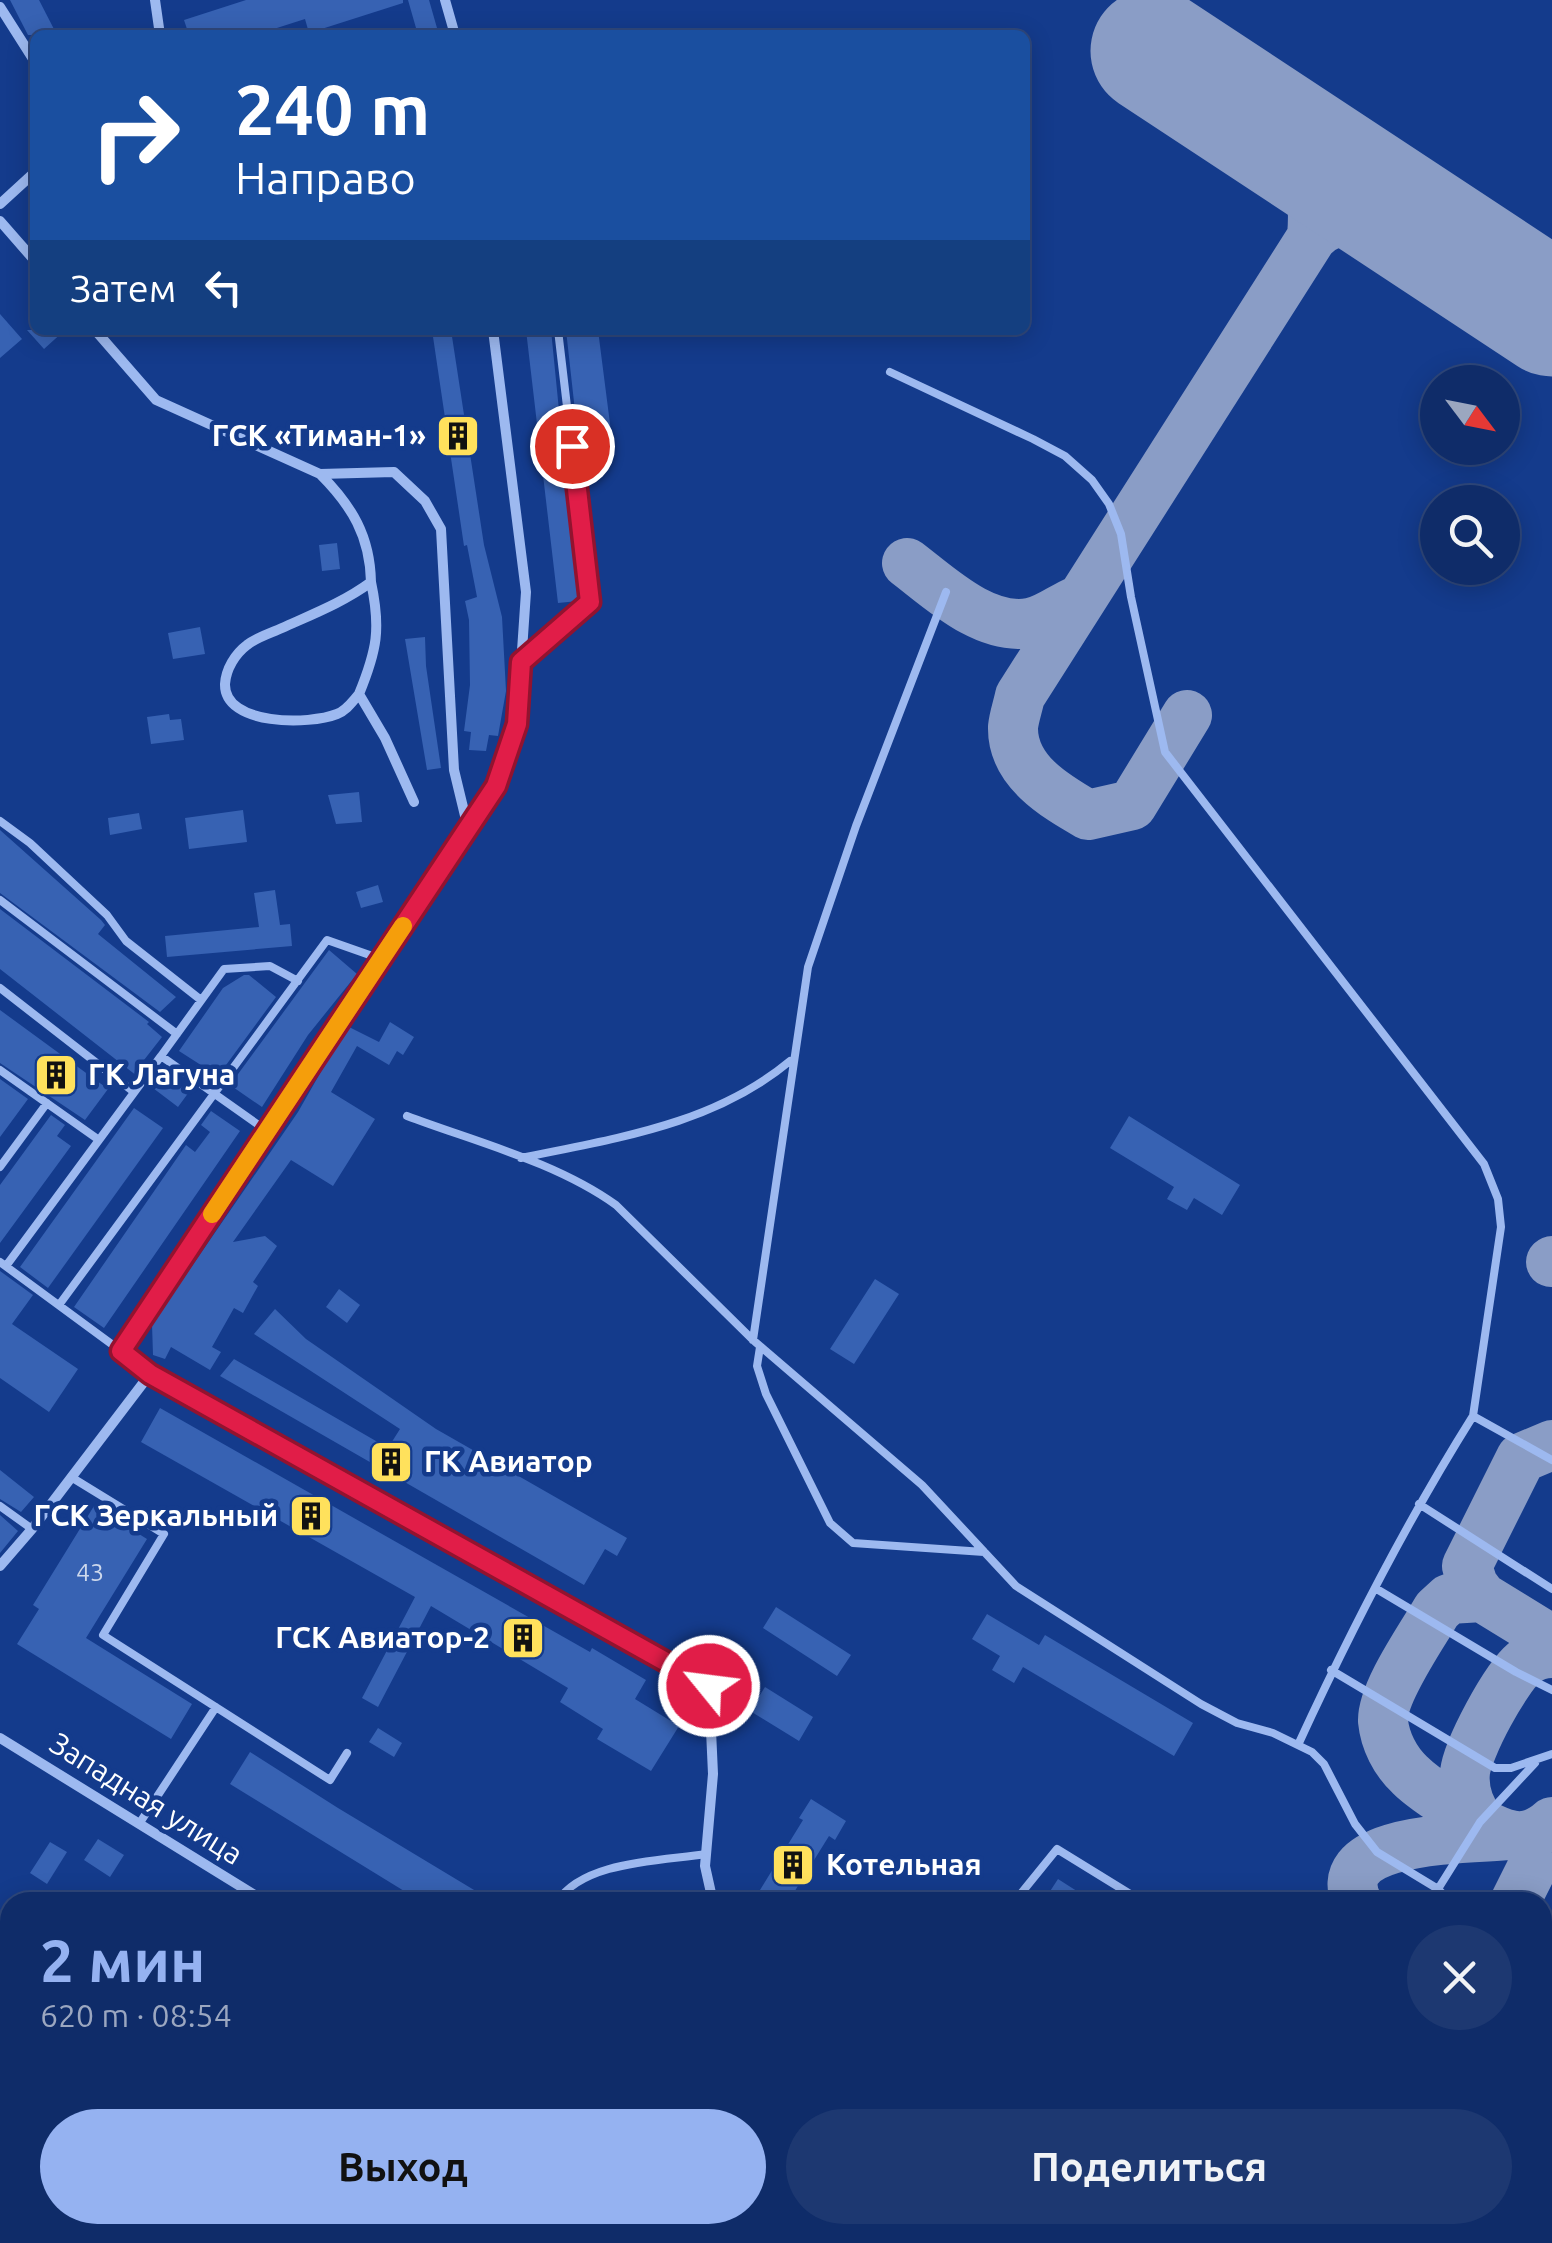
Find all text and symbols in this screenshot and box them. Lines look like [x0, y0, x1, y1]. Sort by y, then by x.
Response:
icon: right [70, 70, 200, 200]
text: 240 m [235, 70, 430, 148]
text: Направо [235, 152, 416, 203]
icon: left [196, 260, 251, 315]
text: Затем [70, 267, 176, 309]
north arrow [1420, 365, 1520, 465]
map controls [1420, 365, 1520, 585]
pin [530, 404, 615, 489]
building icon: ГСК «Тиман-1» [435, 413, 481, 459]
place label: ГСК «Тиман-1» [212, 418, 426, 452]
icon: arrive [545, 419, 600, 474]
button: search [1420, 485, 1520, 585]
building icon: ГК Лагуна [33, 1052, 79, 1098]
place label: ГК Лагуна [88, 1057, 235, 1091]
building icon: ГК Авиатор [368, 1439, 414, 1485]
place label: ГК Авиатор [424, 1444, 593, 1478]
building icon: ГСК Зеркальный [288, 1493, 334, 1539]
place label: ГСК Зеркальный [34, 1498, 278, 1532]
house number: 43 [76, 1558, 104, 1586]
building icon: ГСК Авиатор-2 [500, 1615, 546, 1661]
place label: ГСК Авиатор-2 [275, 1620, 490, 1654]
position arrow [657, 1634, 761, 1738]
street label: Западная улица [44, 1725, 249, 1871]
building icon: Котельная [770, 1842, 816, 1888]
place label: Котельная [826, 1847, 982, 1881]
button: close [1407, 1925, 1512, 2030]
text: 2 мин [40, 1926, 205, 1993]
text: 620 m · 08:54 [40, 1997, 232, 2033]
button: Выход [40, 2109, 766, 2224]
button: Поделиться [786, 2109, 1512, 2224]

